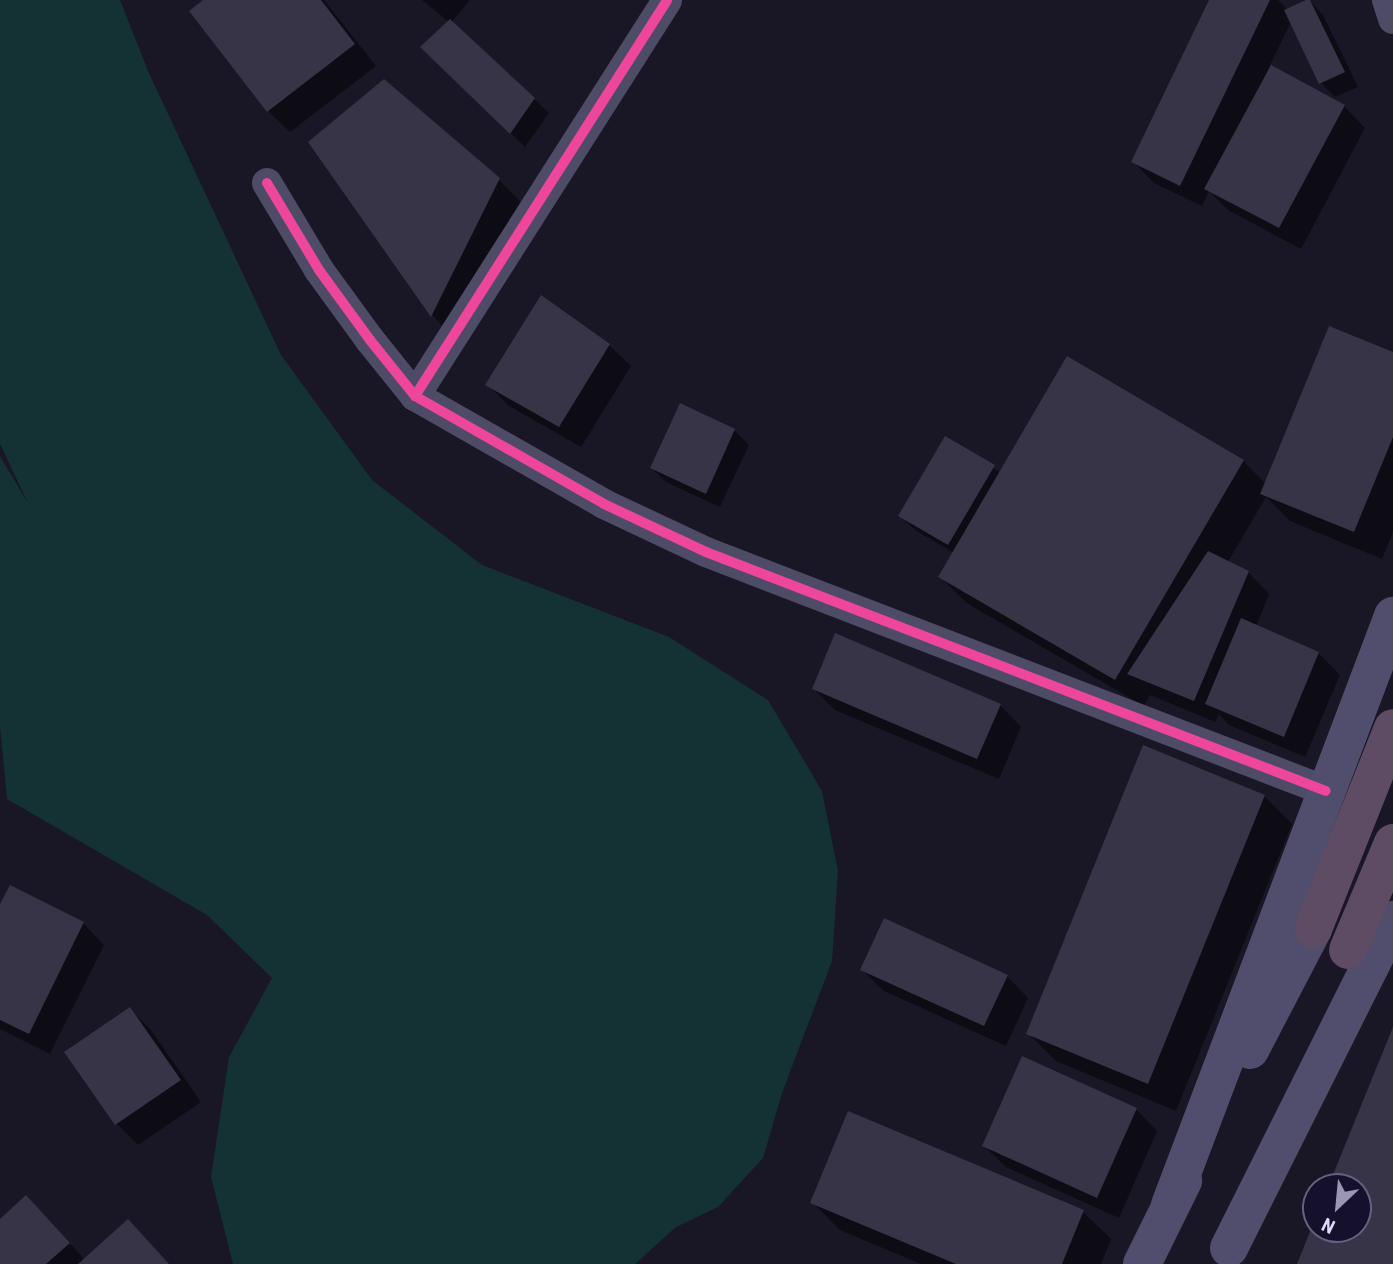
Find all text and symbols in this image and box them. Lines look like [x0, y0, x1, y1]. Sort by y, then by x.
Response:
north arrow [1302, 1173, 1372, 1243]
text: N [1318, 1213, 1339, 1238]

